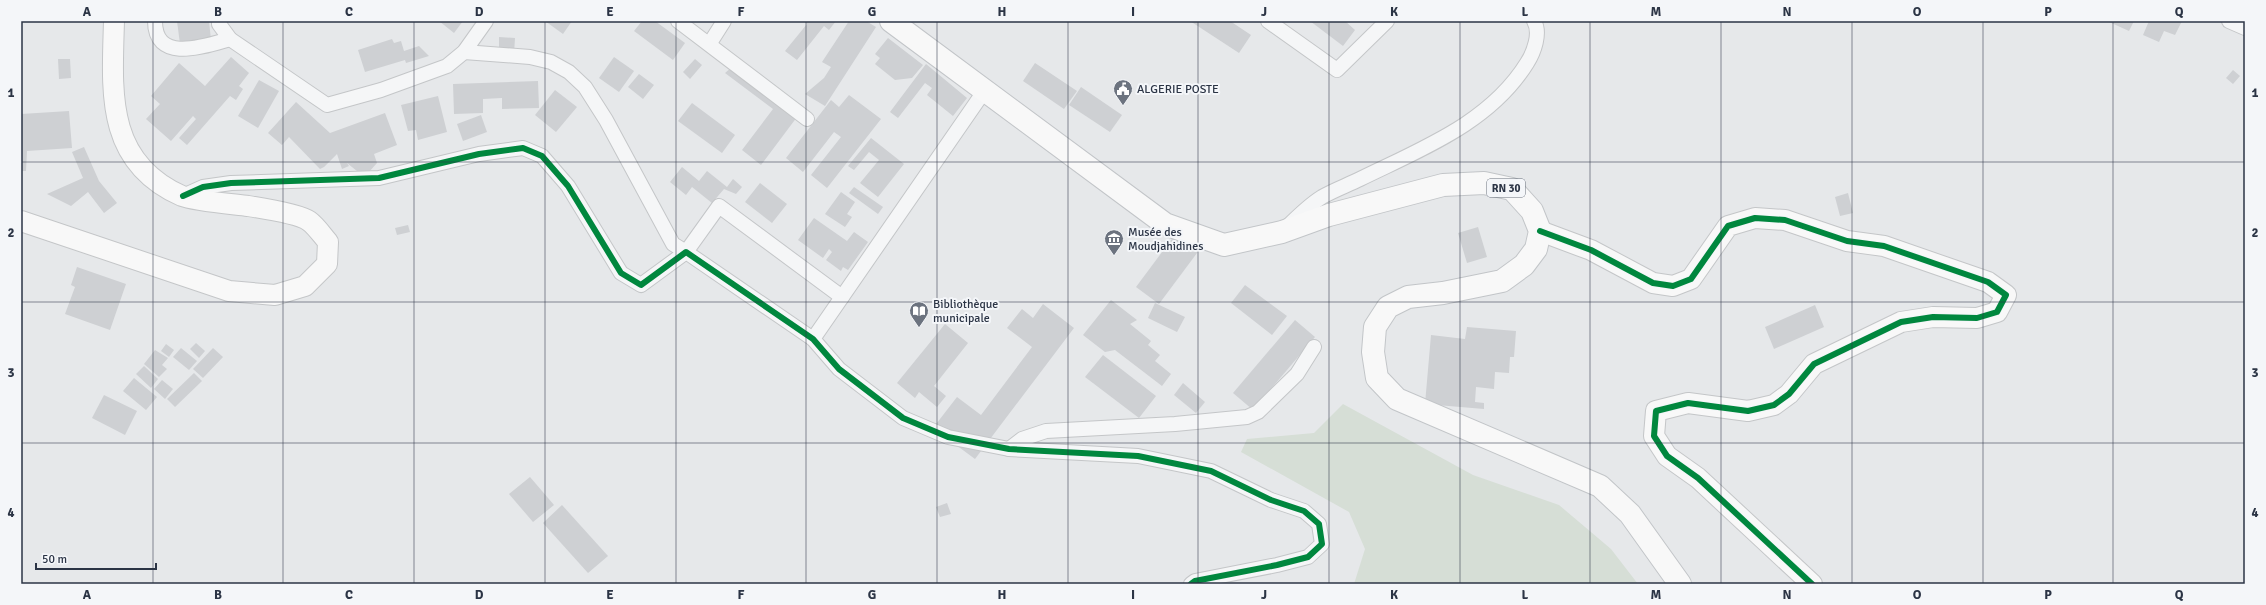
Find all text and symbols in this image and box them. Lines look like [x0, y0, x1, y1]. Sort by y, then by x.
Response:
text: A [83, 4, 92, 20]
text: B [214, 4, 222, 20]
text: C [345, 4, 353, 20]
text: D [475, 4, 484, 20]
text: E [606, 4, 614, 20]
text: F [738, 4, 745, 20]
text: G [868, 4, 876, 20]
text: H [998, 4, 1006, 20]
text: I [1131, 4, 1135, 20]
text: J [1261, 4, 1267, 20]
text: K [1390, 4, 1398, 20]
text: L [1522, 4, 1529, 20]
text: M [1651, 4, 1662, 20]
text: N [1782, 4, 1792, 20]
text: O [1913, 4, 1922, 20]
text: P [2044, 4, 2052, 20]
text: Q [2175, 4, 2184, 20]
public building icon: ALGERIE POSTE [1112, 78, 1134, 106]
place label: ALGERIE POSTE [1137, 82, 1219, 97]
text: 1 [7, 85, 15, 101]
text: 1 [2251, 85, 2259, 101]
road number: RN 30 [1487, 179, 1525, 197]
text: 2 [7, 225, 15, 241]
place label: Musée des Moudjahidines [1128, 225, 1203, 254]
text: 2 [2251, 225, 2259, 241]
museum icon: Musée des Moudjahidines [1103, 228, 1125, 256]
place label: Bibliothèque municipale [933, 297, 998, 326]
library icon: Bibliothèque municipale [908, 300, 930, 328]
text: 3 [7, 365, 15, 381]
text: 3 [2251, 365, 2259, 381]
text: 4 [7, 505, 15, 521]
text: 4 [2251, 505, 2259, 521]
scale bar [36, 545, 156, 571]
text: 50 m [42, 552, 67, 567]
text: A [83, 587, 92, 603]
text: B [214, 587, 222, 603]
text: C [345, 587, 353, 603]
text: D [475, 587, 484, 603]
text: E [606, 587, 614, 603]
text: F [738, 587, 745, 603]
text: G [868, 587, 876, 603]
text: H [998, 587, 1006, 603]
text: I [1131, 587, 1135, 603]
text: J [1261, 587, 1267, 603]
text: K [1390, 587, 1398, 603]
text: L [1522, 587, 1529, 603]
text: M [1651, 587, 1662, 603]
text: N [1782, 587, 1792, 603]
text: O [1913, 587, 1922, 603]
text: P [2044, 587, 2052, 603]
text: Q [2175, 587, 2184, 603]

